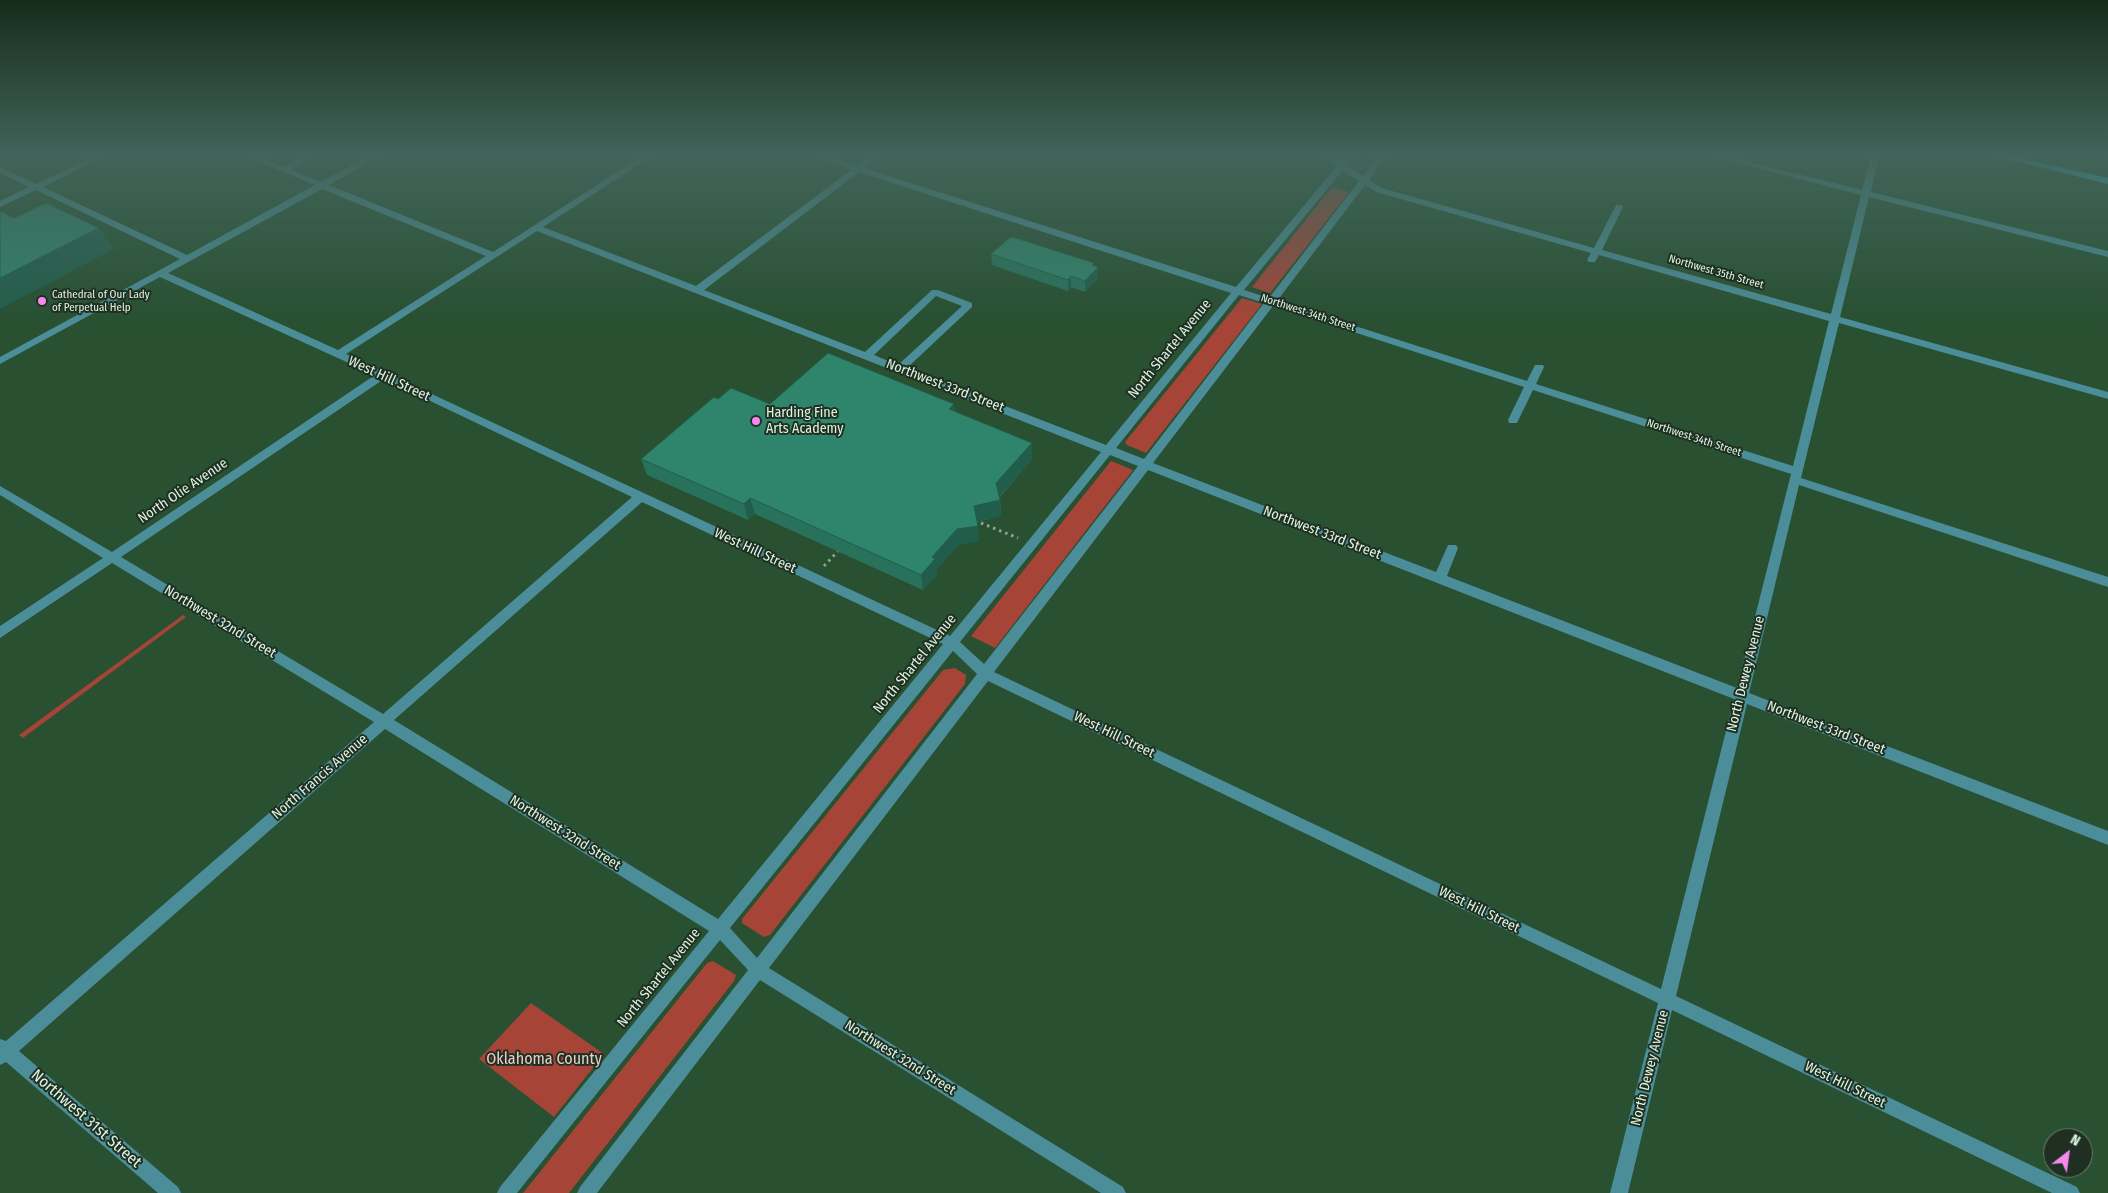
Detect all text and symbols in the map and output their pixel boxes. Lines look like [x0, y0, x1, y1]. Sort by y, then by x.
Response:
street label: Northwest 35th Street [1667, 252, 1765, 292]
place label: Cathedral of Our Lady of Perpetual Help [52, 288, 150, 314]
street label: Northwest 34th Street [1259, 292, 1357, 334]
marker: Cathedral of Our Lady of Perpetual Help [36, 295, 48, 307]
street label: North Shartel Avenue [1125, 296, 1215, 402]
street label: West Hill Street [345, 353, 433, 405]
street label: Northwest 33rd Street [884, 356, 1006, 416]
place label: Harding Fine Arts Academy [766, 405, 844, 438]
marker: Harding Fine Arts Academy [750, 415, 762, 427]
street label: Northwest 34th Street [1645, 417, 1743, 459]
street label: North Olie Avenue [135, 455, 231, 527]
street label: Northwest 33rd Street [1261, 503, 1383, 563]
street label: West Hill Street [711, 525, 799, 577]
street label: Northwest 32nd Street [161, 582, 279, 662]
street label: North Shartel Avenue [870, 611, 960, 717]
street label: North Dewey Avenue [1723, 614, 1769, 734]
street label: Northwest 33rd Street [1765, 698, 1887, 758]
street label: West Hill Street [1071, 708, 1157, 762]
street label: North Francis Avenue [269, 731, 371, 823]
street label: Northwest 32nd Street [506, 792, 624, 874]
street label: West Hill Street [1436, 883, 1522, 937]
street label: North Shartel Avenue [614, 925, 704, 1031]
street label: North Dewey Avenue [1627, 1008, 1673, 1128]
street label: Northwest 32nd Street [841, 1017, 959, 1099]
park label: Oklahoma County [486, 1050, 602, 1070]
street label: West Hill Street [1802, 1058, 1888, 1112]
street label: Northwest 31st Street [27, 1066, 145, 1172]
north arrow [2043, 1128, 2093, 1178]
text: N [2067, 1131, 2083, 1150]

